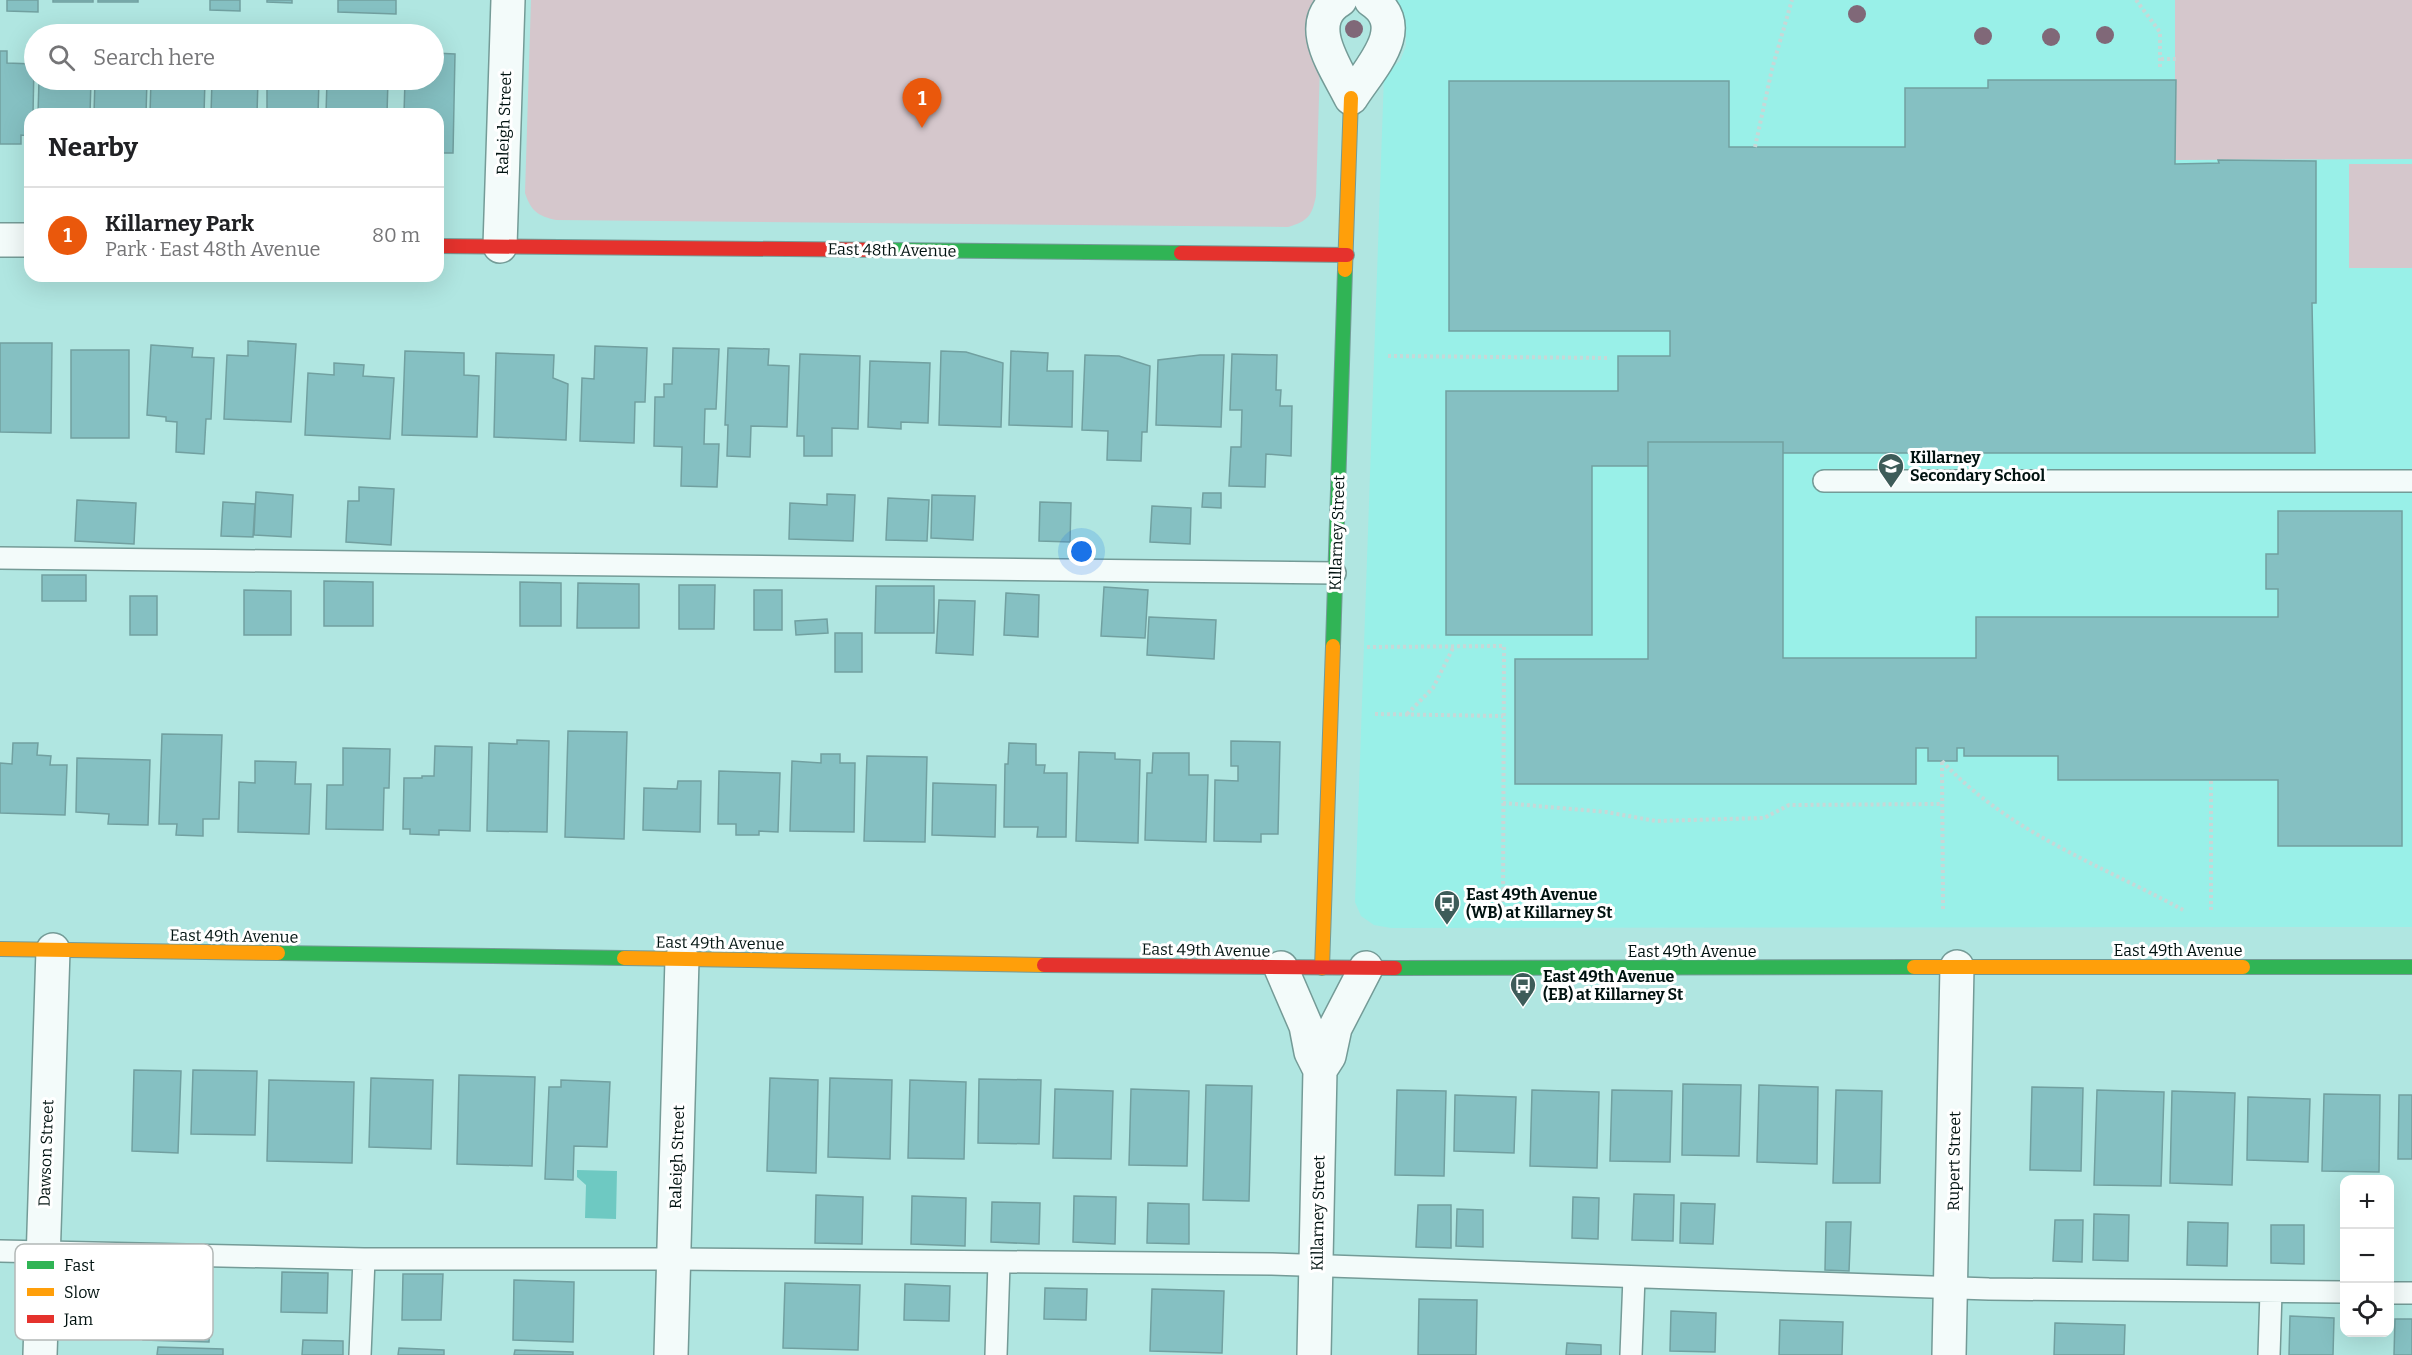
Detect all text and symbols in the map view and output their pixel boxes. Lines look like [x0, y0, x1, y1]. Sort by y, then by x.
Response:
search box [24, 24, 444, 90]
icon: search [45, 41, 78, 74]
text: Search here [93, 44, 215, 71]
street label: Raleigh Street [493, 70, 515, 175]
pin: 1 [902, 78, 942, 128]
text: Nearby [48, 132, 138, 163]
text: Killarney Park [105, 210, 254, 237]
text: 1 [63, 223, 72, 247]
text: 80 m [372, 223, 420, 247]
text: Park · East 48th Avenue [105, 237, 320, 261]
street label: East 48th Avenue [827, 239, 957, 261]
place label: Killarney Secondary School [1910, 448, 2045, 485]
school or university icon: Killarney Secondary School [1876, 451, 1906, 489]
street label: Killarney Street [1325, 475, 1349, 591]
your location [1067, 537, 1096, 566]
place label: East 49th Avenue (WB) at Killarney St [1466, 885, 1613, 922]
bus stop icon: East 49th Avenue (WB) at Killarney St [1432, 888, 1462, 926]
street label: East 49th Avenue [169, 925, 299, 947]
street label: East 49th Avenue [655, 932, 785, 954]
street label: East 49th Avenue [1141, 939, 1271, 961]
street label: East 49th Avenue [2114, 941, 2242, 960]
street label: East 49th Avenue [1628, 942, 1756, 961]
place label: East 49th Avenue (EB) at Killarney St [1543, 967, 1684, 1004]
bus stop icon: East 49th Avenue (EB) at Killarney St [1508, 970, 1538, 1008]
street label: Dawson Street [35, 1099, 57, 1207]
street label: Raleigh Street [666, 1104, 688, 1209]
street label: Rupert Street [1944, 1111, 1964, 1211]
street label: Killarney Street [1307, 1155, 1329, 1271]
map controls [2340, 1175, 2394, 1337]
button: + [2340, 1175, 2394, 1229]
button: − [2340, 1229, 2394, 1283]
legend [15, 1244, 213, 1340]
text: Fast [64, 1256, 95, 1275]
text: Slow [64, 1283, 100, 1302]
button: locate [2340, 1283, 2394, 1337]
text: Jam [63, 1310, 93, 1329]

